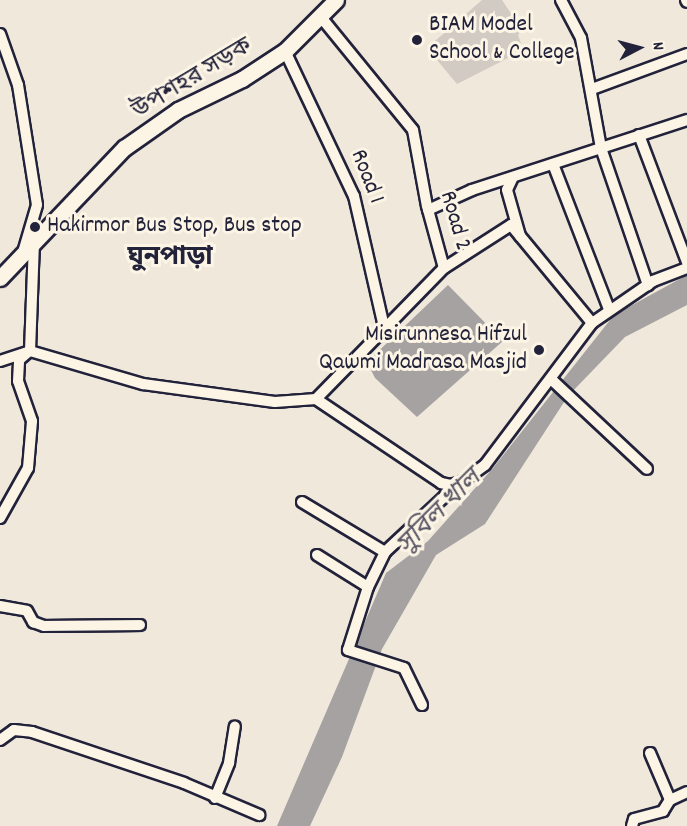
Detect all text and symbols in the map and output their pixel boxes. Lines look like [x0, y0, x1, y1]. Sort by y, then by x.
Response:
place label: BIAM Model School & College [429, 12, 574, 68]
north arrow [609, 18, 669, 78]
street label: উপশহর সড়ক [128, 33, 258, 127]
marker: BIAM Model School & College [410, 33, 424, 47]
text: N [646, 41, 669, 51]
street label: Road 1 [343, 146, 389, 208]
street label: Road 2 [432, 188, 476, 254]
place label: Hakirmor Bus Stop, Bus stop [47, 213, 302, 241]
marker: Hakirmor Bus Stop, Bus stop [28, 220, 42, 234]
district label: ঘুনপাড়া [127, 243, 213, 275]
place label: Misirunnesa Hifzul Qawmi Madrasa Masjid [319, 322, 527, 378]
marker: Misirunnesa Hifzul Qawmi Madrasa Masjid [532, 343, 546, 357]
water label: সুবিল খাল [391, 464, 489, 562]

